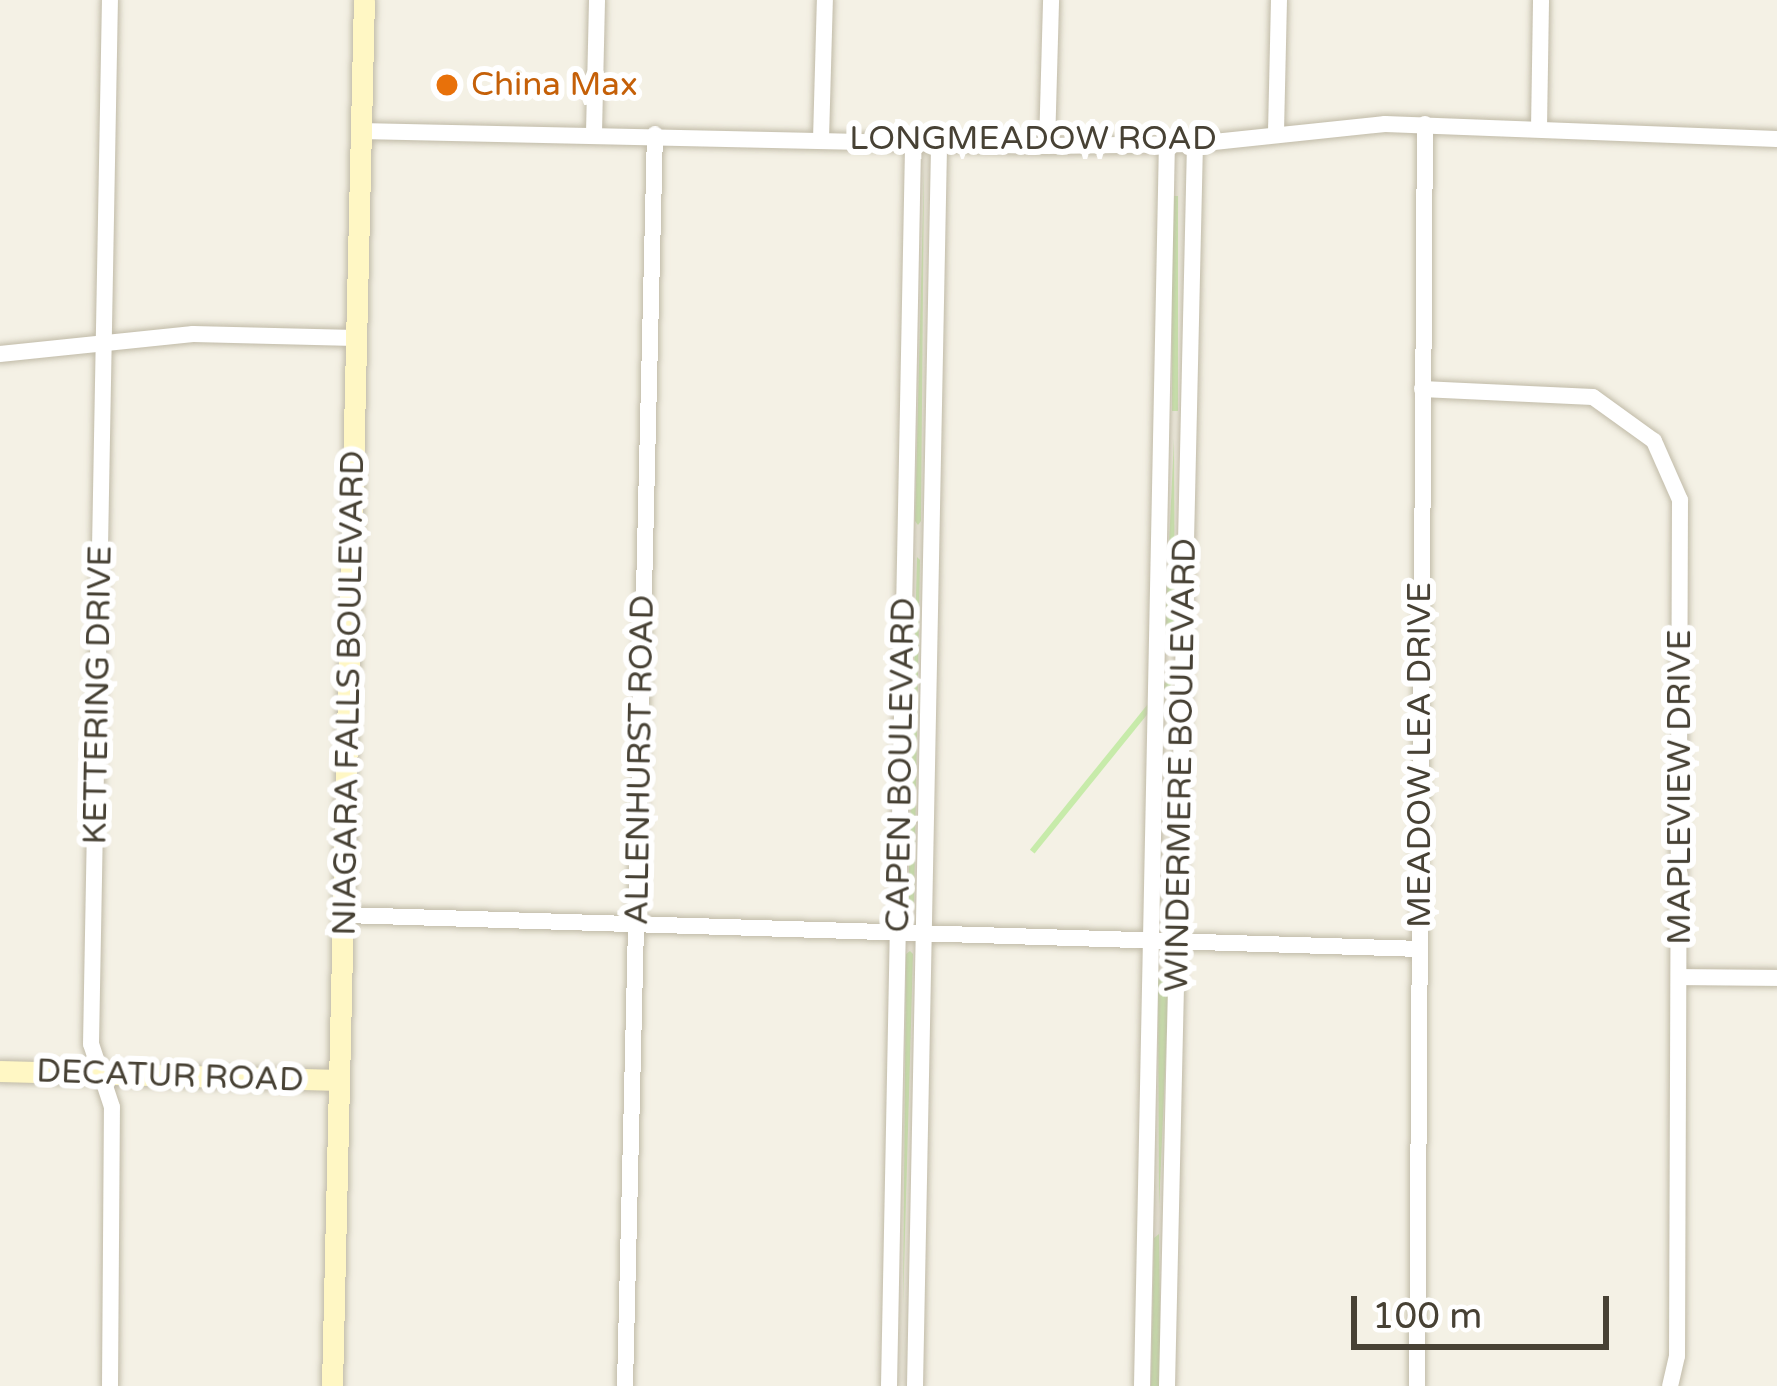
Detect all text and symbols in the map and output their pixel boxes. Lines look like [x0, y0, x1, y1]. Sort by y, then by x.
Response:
place label: China Max [471, 65, 638, 105]
marker: China Max [434, 72, 460, 98]
street label: LONGMEADOW ROAD [849, 119, 1217, 159]
street label: NIAGARA FALLS BOULEVARD [325, 450, 373, 936]
street label: WINDERMERE BOULEVARD [1157, 538, 1205, 992]
street label: KETTERING DRIVE [76, 545, 120, 845]
street label: MEADOW LEA DRIVE [1400, 582, 1440, 928]
street label: ALLENHURST ROAD [617, 594, 663, 926]
street label: CAPEN BOULEVARD [878, 597, 924, 933]
street label: MAPLEVIEW DRIVE [1660, 629, 1700, 945]
street label: DECATUR ROAD [36, 1052, 304, 1100]
scale bar [1357, 1272, 1615, 1346]
text: 100 m [1372, 1295, 1482, 1338]

